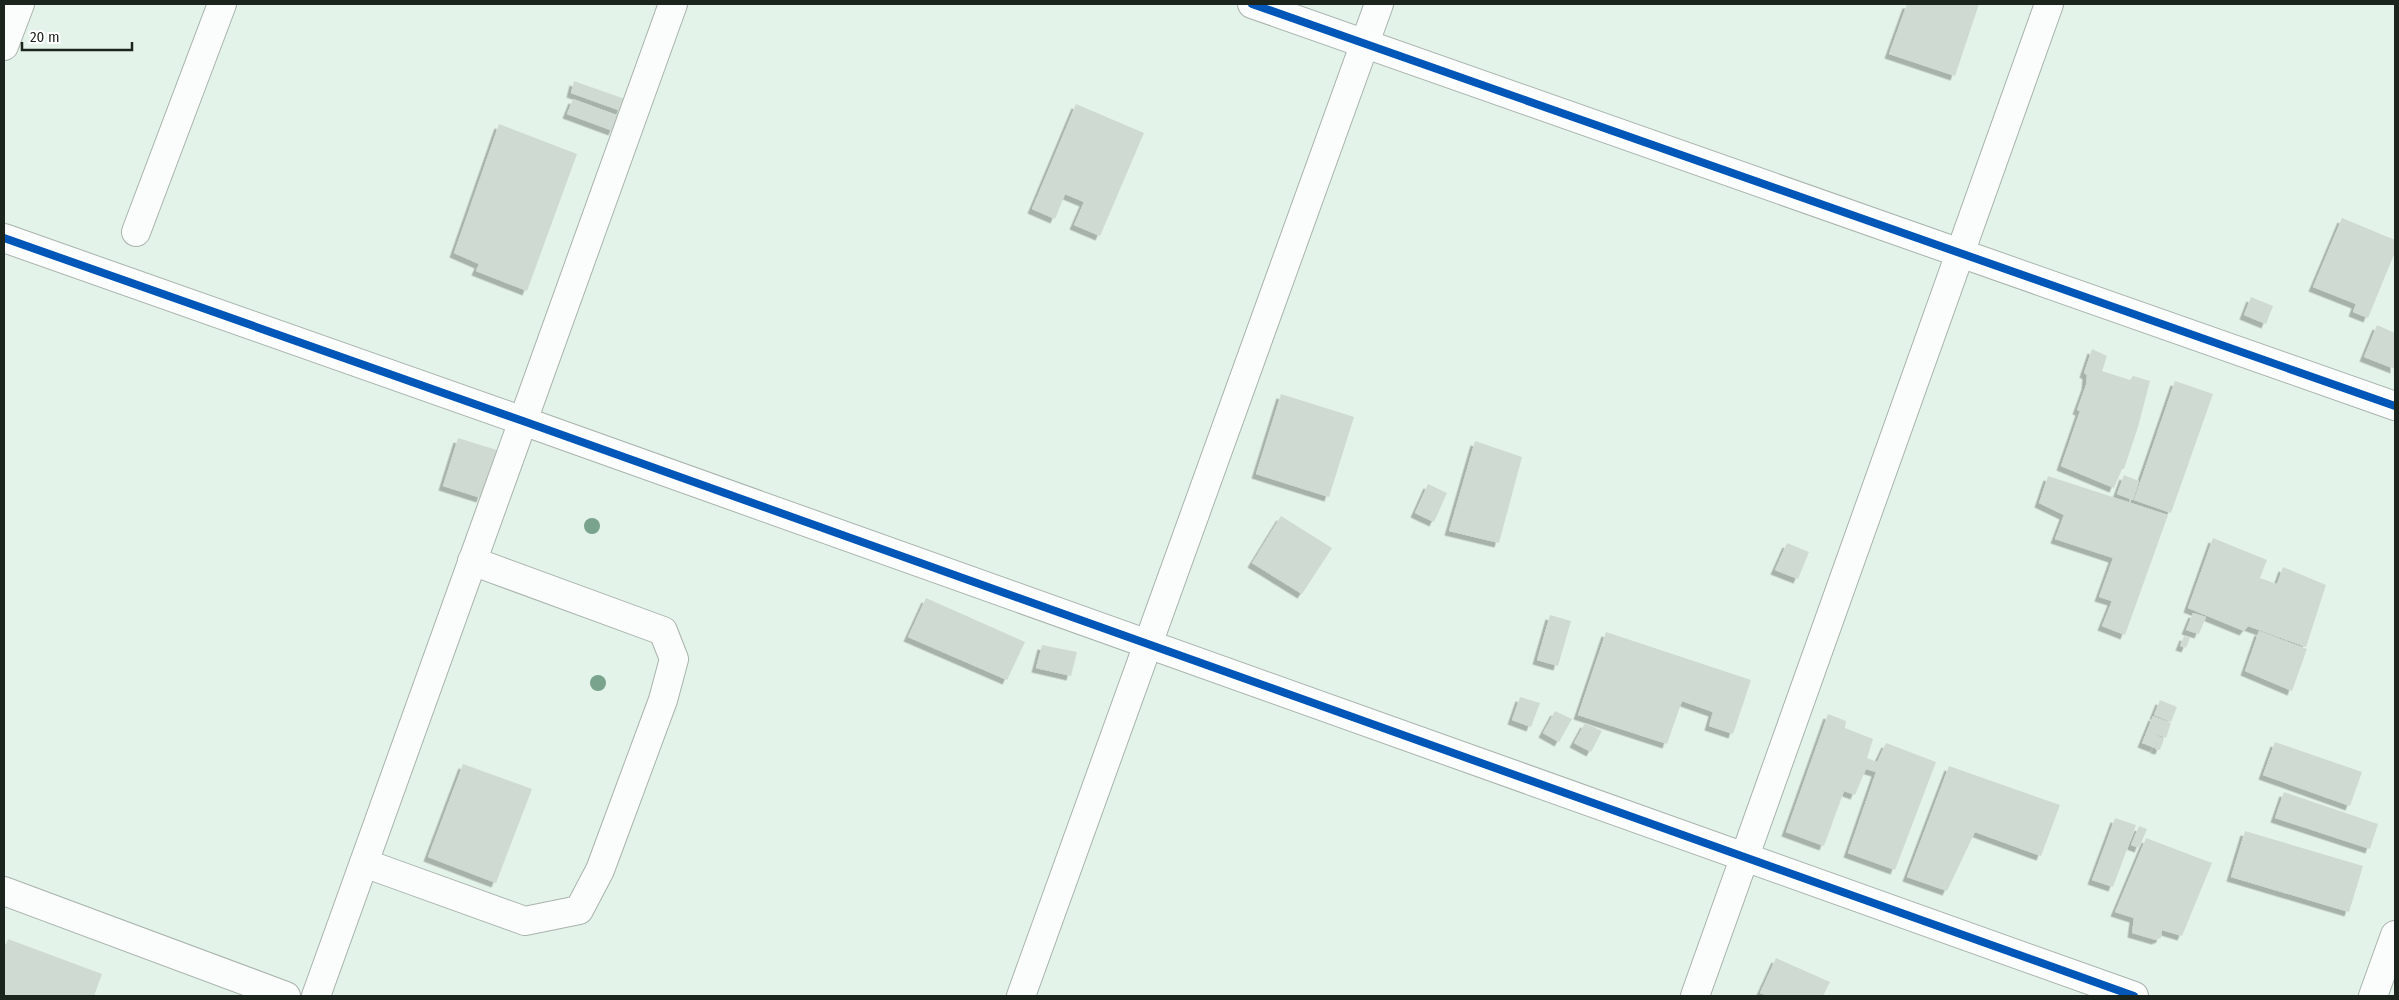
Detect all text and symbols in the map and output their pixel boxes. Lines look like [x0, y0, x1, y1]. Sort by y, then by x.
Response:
scale bar [22, 20, 132, 52]
text: 20 m [30, 28, 60, 46]

